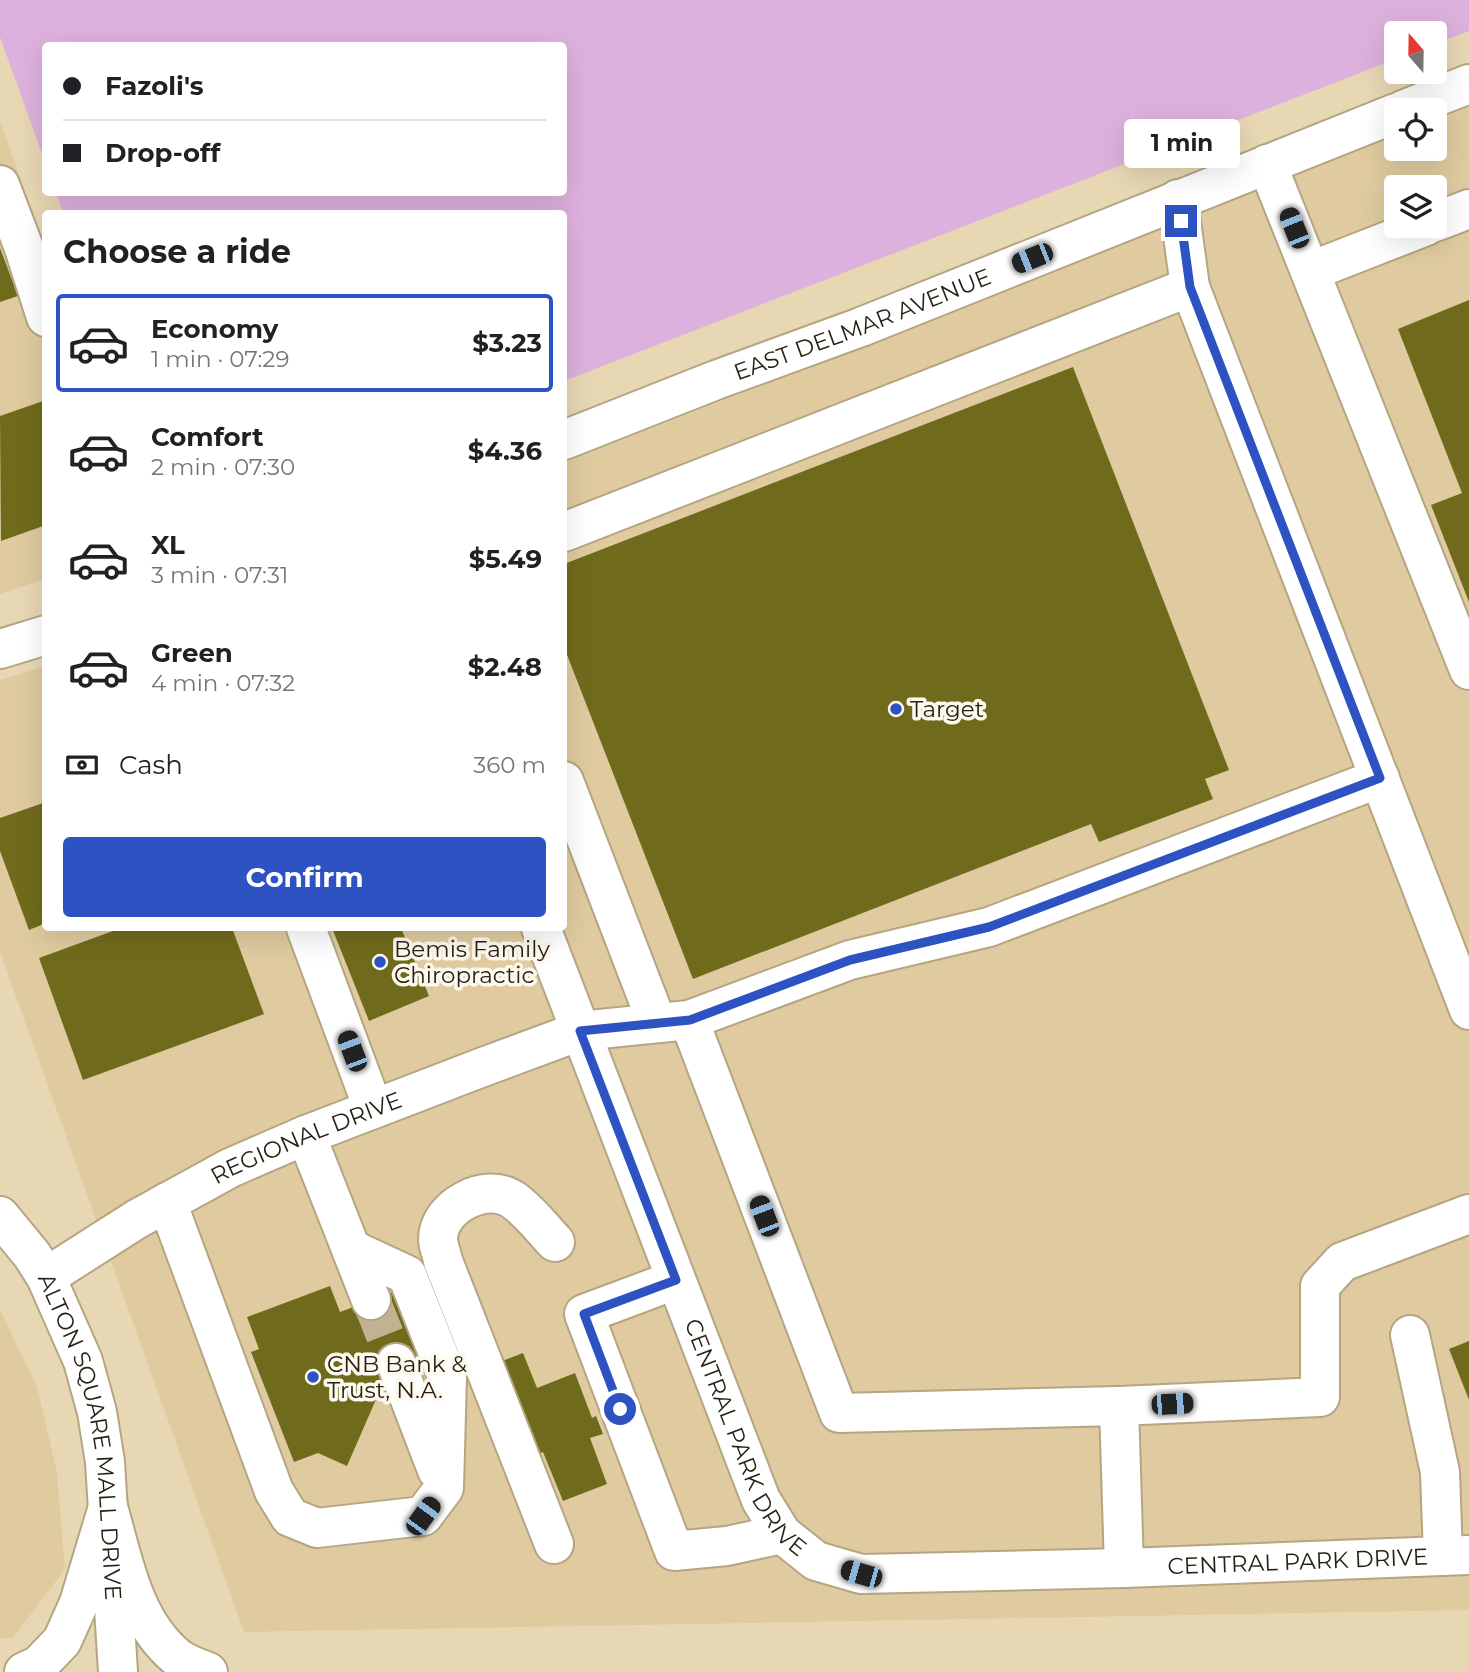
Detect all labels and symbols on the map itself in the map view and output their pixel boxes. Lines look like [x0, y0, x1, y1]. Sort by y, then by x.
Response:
north arrow [1384, 21, 1447, 84]
callout: 1 min [1123, 120, 1239, 168]
route end [1165, 205, 1197, 237]
car [1277, 205, 1312, 251]
car [1009, 240, 1056, 276]
street label: EAST DELMAR AVENUE [730, 262, 995, 386]
place label: Target [910, 695, 984, 723]
marker: Target [888, 701, 904, 717]
place label: Bemis Family Chiropractic [394, 935, 550, 989]
marker: Bemis Family Chiropractic [372, 954, 388, 970]
car [335, 1028, 370, 1074]
street label: REGIONAL DRIVE [206, 1086, 406, 1190]
car [747, 1193, 782, 1239]
street label: ALTON SQUARE MALL DRIVE [32, 1269, 128, 1601]
street label: CENTRAL PARK DRIVE [679, 1315, 812, 1562]
place label: CNB Bank & Trust, N.A. [327, 1350, 468, 1404]
marker: CNB Bank & Trust, N.A. [305, 1369, 321, 1385]
car [1151, 1392, 1194, 1416]
route start [604, 1393, 636, 1425]
car [403, 1493, 444, 1539]
street label: CENTRAL PARK DRIVE [1167, 1543, 1429, 1580]
car [838, 1558, 885, 1590]

